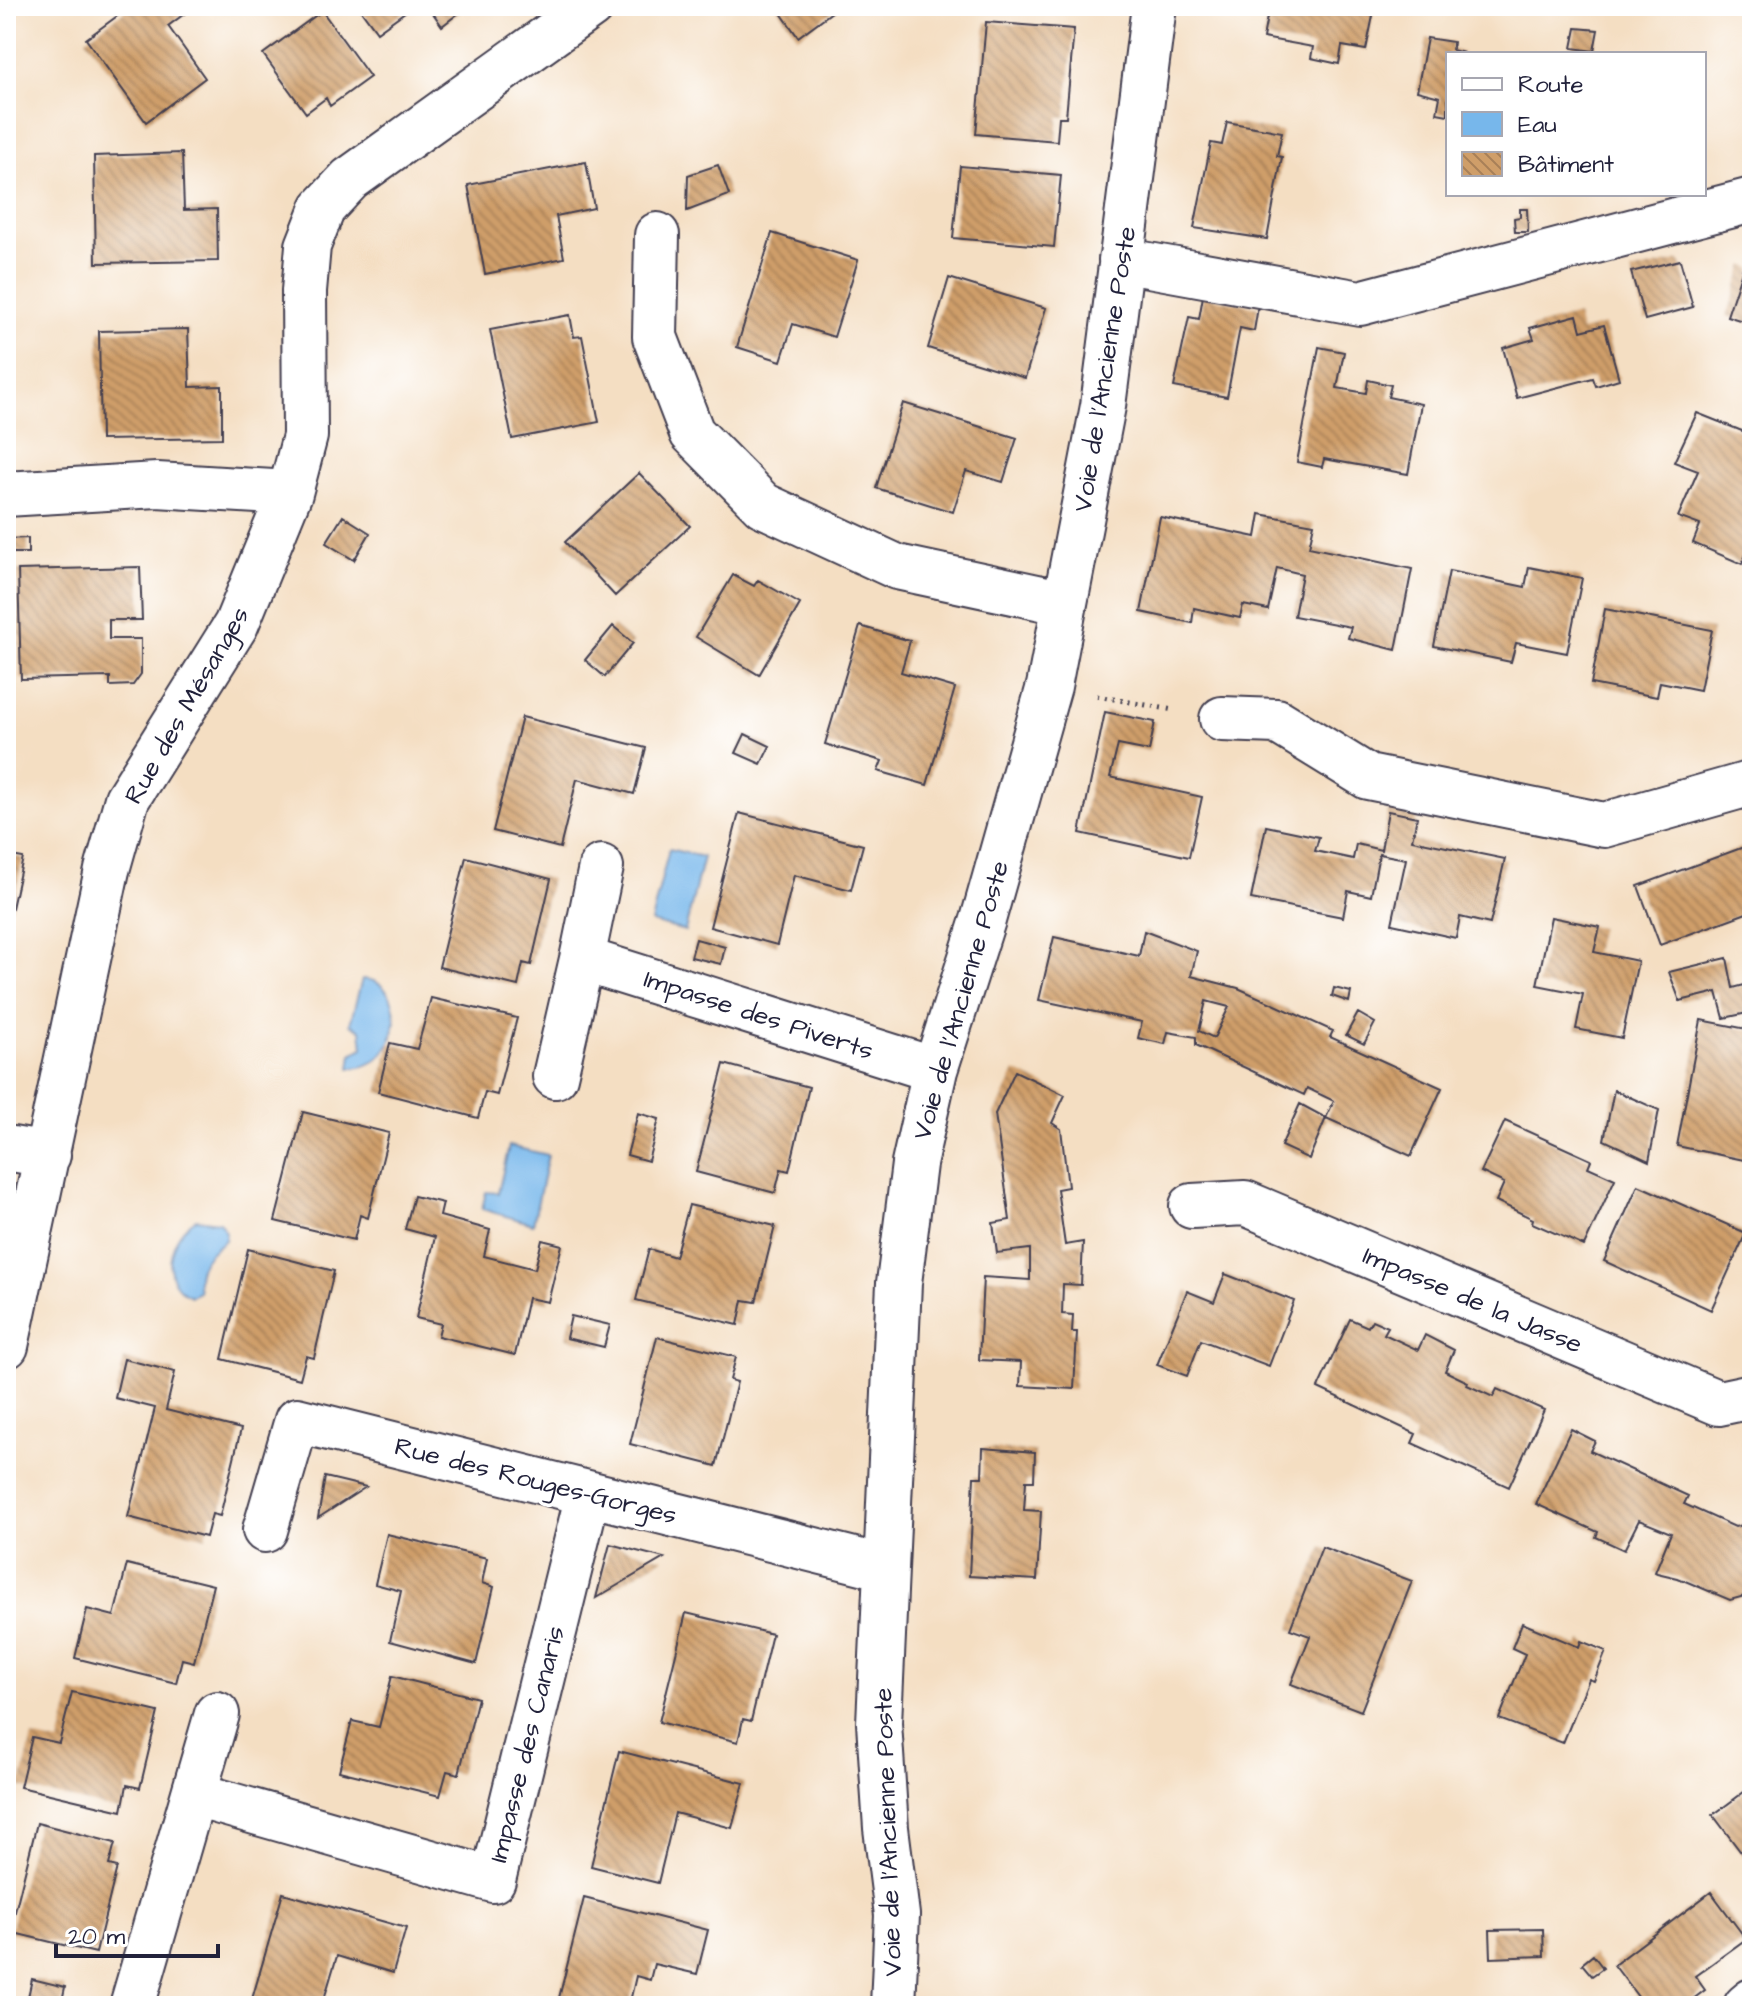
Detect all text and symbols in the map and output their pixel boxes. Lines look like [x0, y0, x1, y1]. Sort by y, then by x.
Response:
legend [1446, 52, 1706, 196]
text: Route [1518, 68, 1584, 102]
text: Eau [1518, 108, 1557, 142]
text: Bâtiment [1518, 148, 1614, 182]
street label: Voie de l'Ancienne Poste [1065, 224, 1145, 515]
street label: Rue des Mésanges [116, 600, 260, 812]
street label: Voie de l'Ancienne Poste [904, 856, 1018, 1144]
street label: Impasse des Piverts [639, 961, 878, 1069]
street label: Impasse de la Jasse [1357, 1237, 1588, 1362]
street label: Rue des Rouges-Gorges [390, 1428, 681, 1535]
street label: Impasse des Canaris [480, 1622, 574, 1866]
street label: Voie de l'Ancienne Poste [865, 1687, 911, 1977]
scale bar [56, 1908, 218, 1958]
text: 20 m [68, 1920, 125, 1954]

